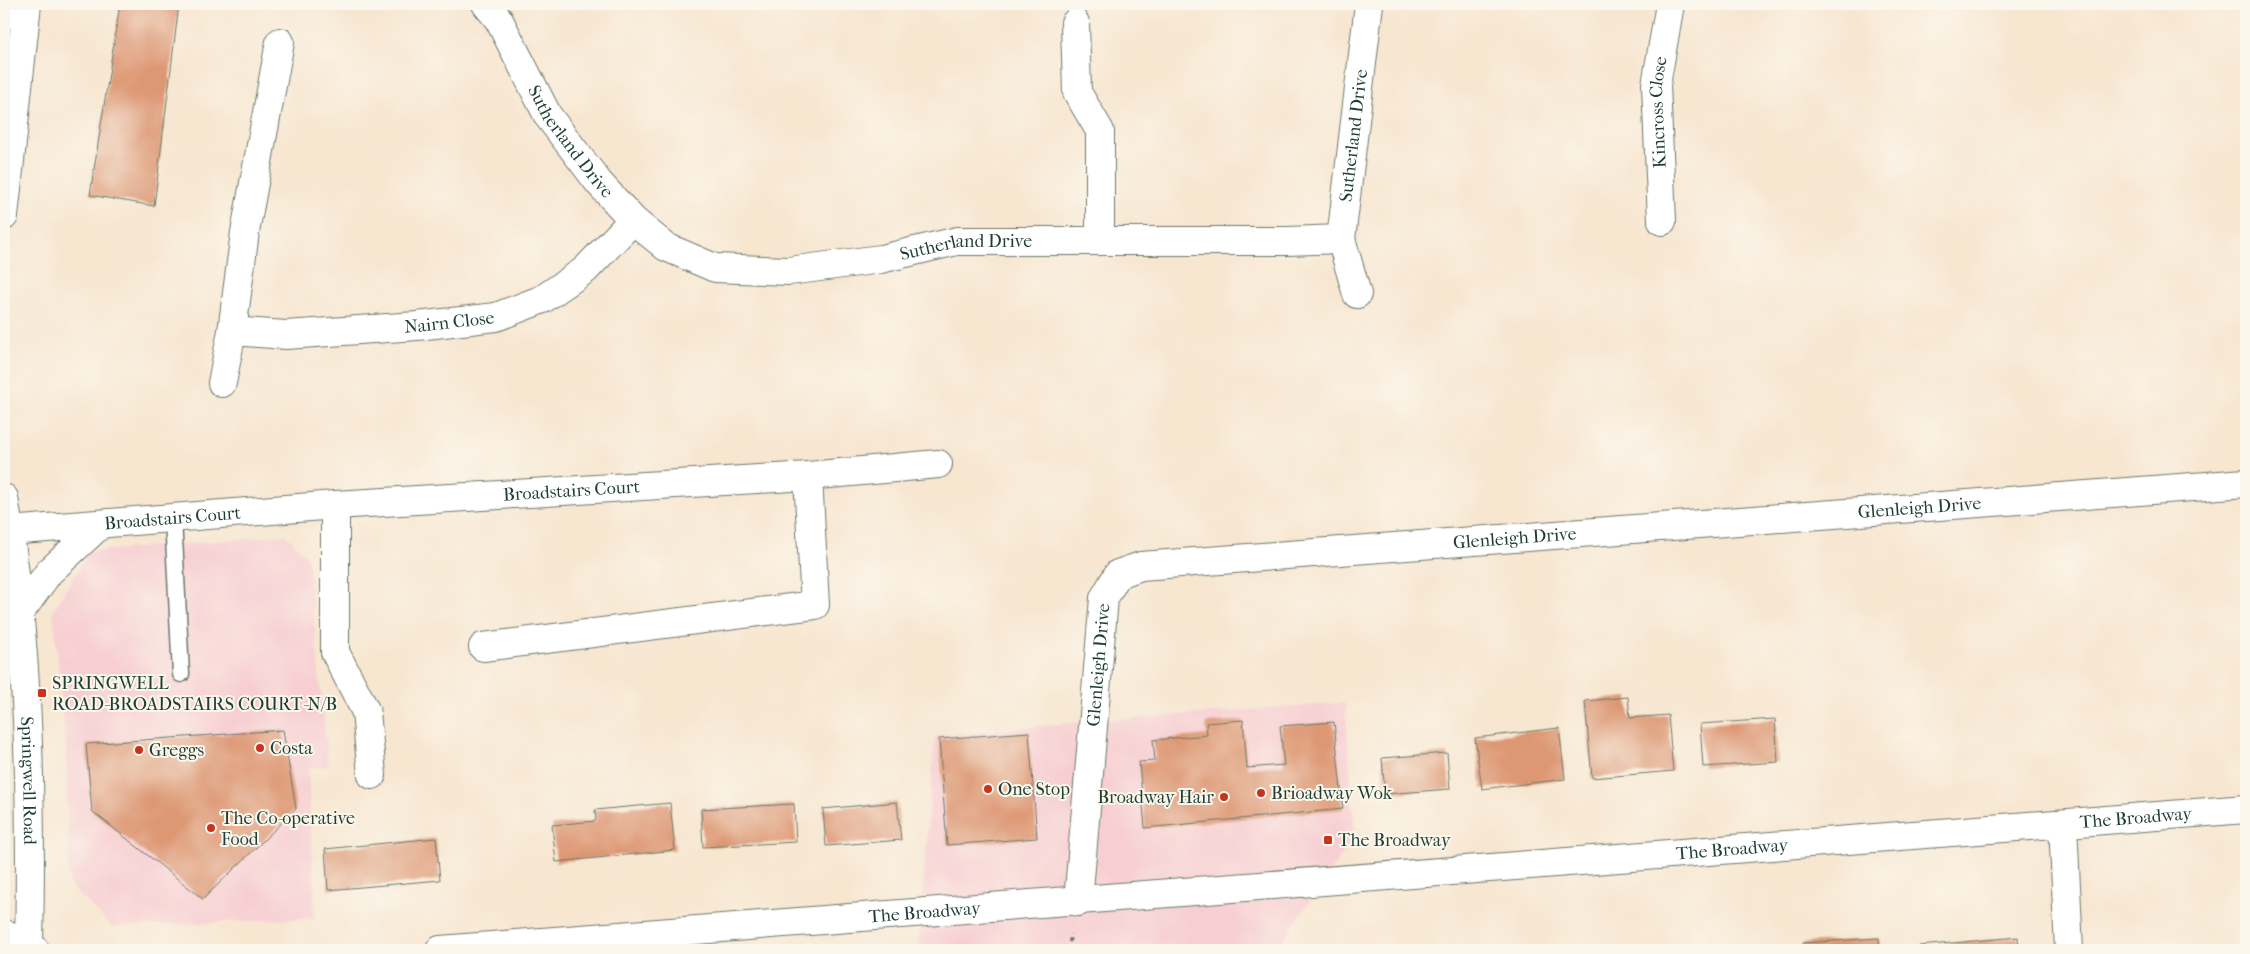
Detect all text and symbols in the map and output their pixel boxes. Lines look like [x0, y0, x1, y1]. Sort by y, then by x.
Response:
street label: Kincross Close [1646, 55, 1672, 169]
street label: Sutherland Drive [1335, 68, 1372, 203]
street label: Sutherland Drive [523, 82, 617, 202]
street label: Sutherland Drive [898, 231, 1032, 265]
street label: Nairn Close [404, 307, 496, 338]
street label: Broadstairs Court [503, 476, 641, 506]
street label: Glenleigh Drive [1857, 493, 1982, 523]
street label: Broadstairs Court [103, 503, 242, 534]
street label: Glenleigh Drive [1452, 523, 1577, 554]
street label: Glenleigh Drive [1083, 602, 1115, 727]
place label: SPRINGWELL ROAD-BROADSTAIRS COURT-N/B [52, 673, 337, 715]
marker: SPRINGWELL ROAD-BROADSTAIRS COURT-N/B [36, 687, 48, 699]
street label: Springwell Road [16, 716, 40, 845]
place label: Costa [270, 738, 313, 759]
place label: Greggs [149, 740, 204, 761]
marker: Costa [254, 742, 266, 754]
marker: Greggs [133, 744, 145, 756]
place label: One Stop [998, 779, 1070, 800]
marker: One Stop [982, 783, 994, 795]
place label: Brioadway Wok [1271, 783, 1393, 804]
place label: Broadway Hair [1097, 787, 1214, 808]
marker: Brioadway Wok [1255, 787, 1267, 799]
marker: Broadway Hair [1218, 791, 1230, 803]
street label: The Broadway [2079, 803, 2194, 833]
place label: The Co-operative Food [221, 808, 355, 850]
marker: The Co-operative Food [205, 822, 217, 834]
place label: The Broadway [1338, 830, 1452, 851]
marker: The Broadway [1322, 834, 1334, 846]
street label: The Broadway [1675, 835, 1790, 864]
street label: The Broadway [868, 898, 983, 928]

